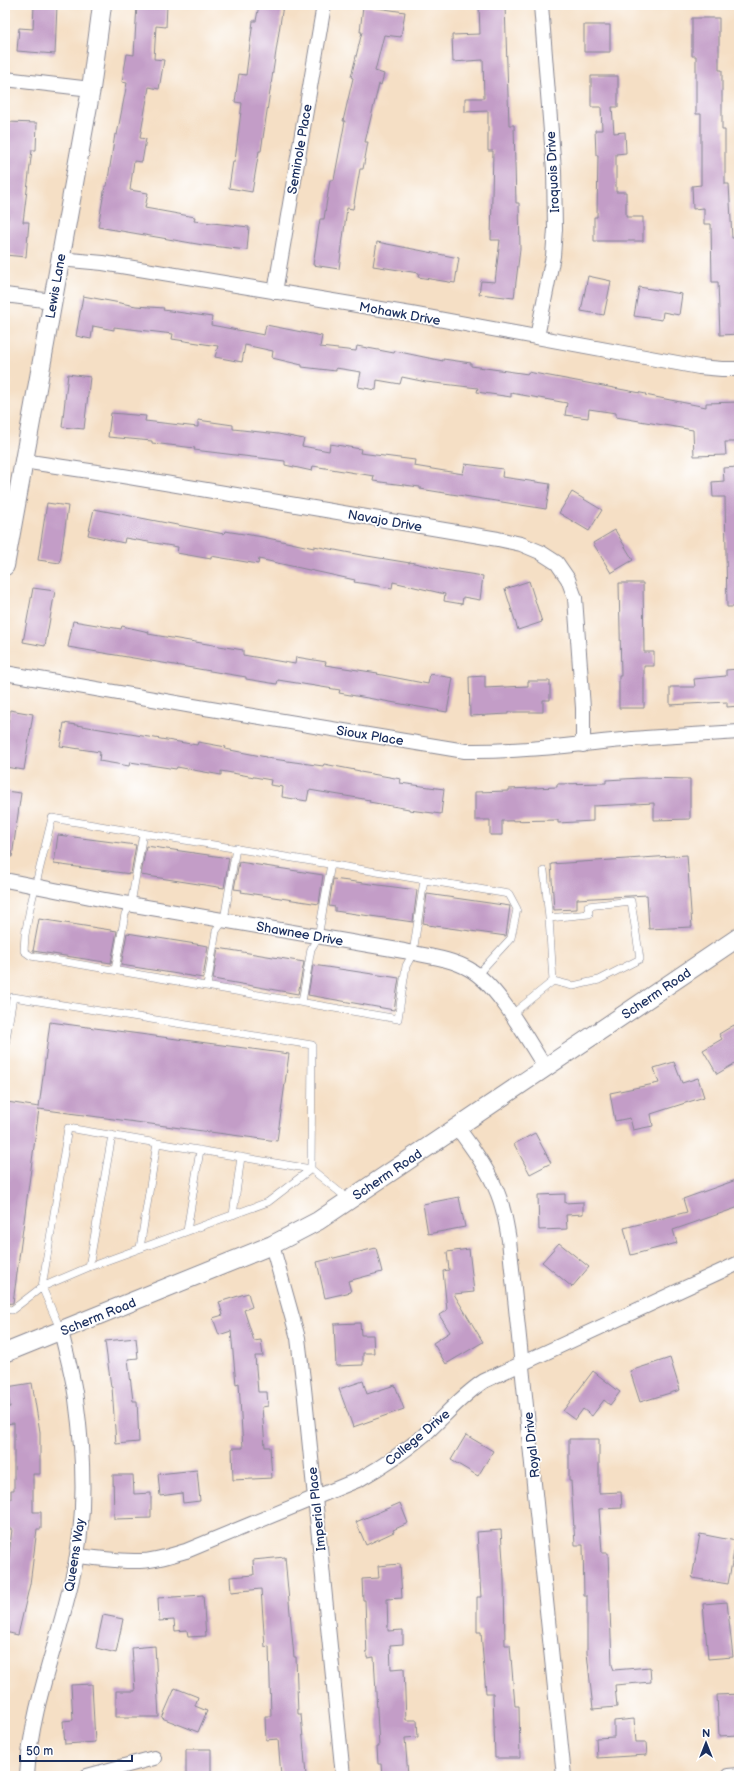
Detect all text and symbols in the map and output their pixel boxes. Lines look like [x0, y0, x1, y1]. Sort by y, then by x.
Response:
street label: Seminole Place [284, 103, 316, 195]
street label: Iroquois Drive [543, 130, 563, 213]
street label: Lewis Lane [42, 252, 70, 320]
street label: Mohawk Drive [358, 299, 442, 329]
street label: Navajo Drive [346, 507, 424, 535]
street label: Sioux Place [335, 723, 405, 749]
street label: Shawnee Drive [255, 918, 345, 950]
street label: Scherm Road [619, 965, 694, 1023]
street label: Scherm Road [350, 1146, 425, 1204]
street label: Scherm Road [58, 1295, 138, 1339]
street label: College Drive [382, 1406, 453, 1469]
street label: Royal Drive [521, 1411, 543, 1479]
street label: Imperial Place [305, 1466, 329, 1552]
street label: Queens Way [61, 1517, 89, 1593]
north arrow [686, 1723, 726, 1763]
text: N [702, 1727, 710, 1740]
scale bar [20, 1737, 132, 1763]
text: 50 m [26, 1744, 53, 1759]

